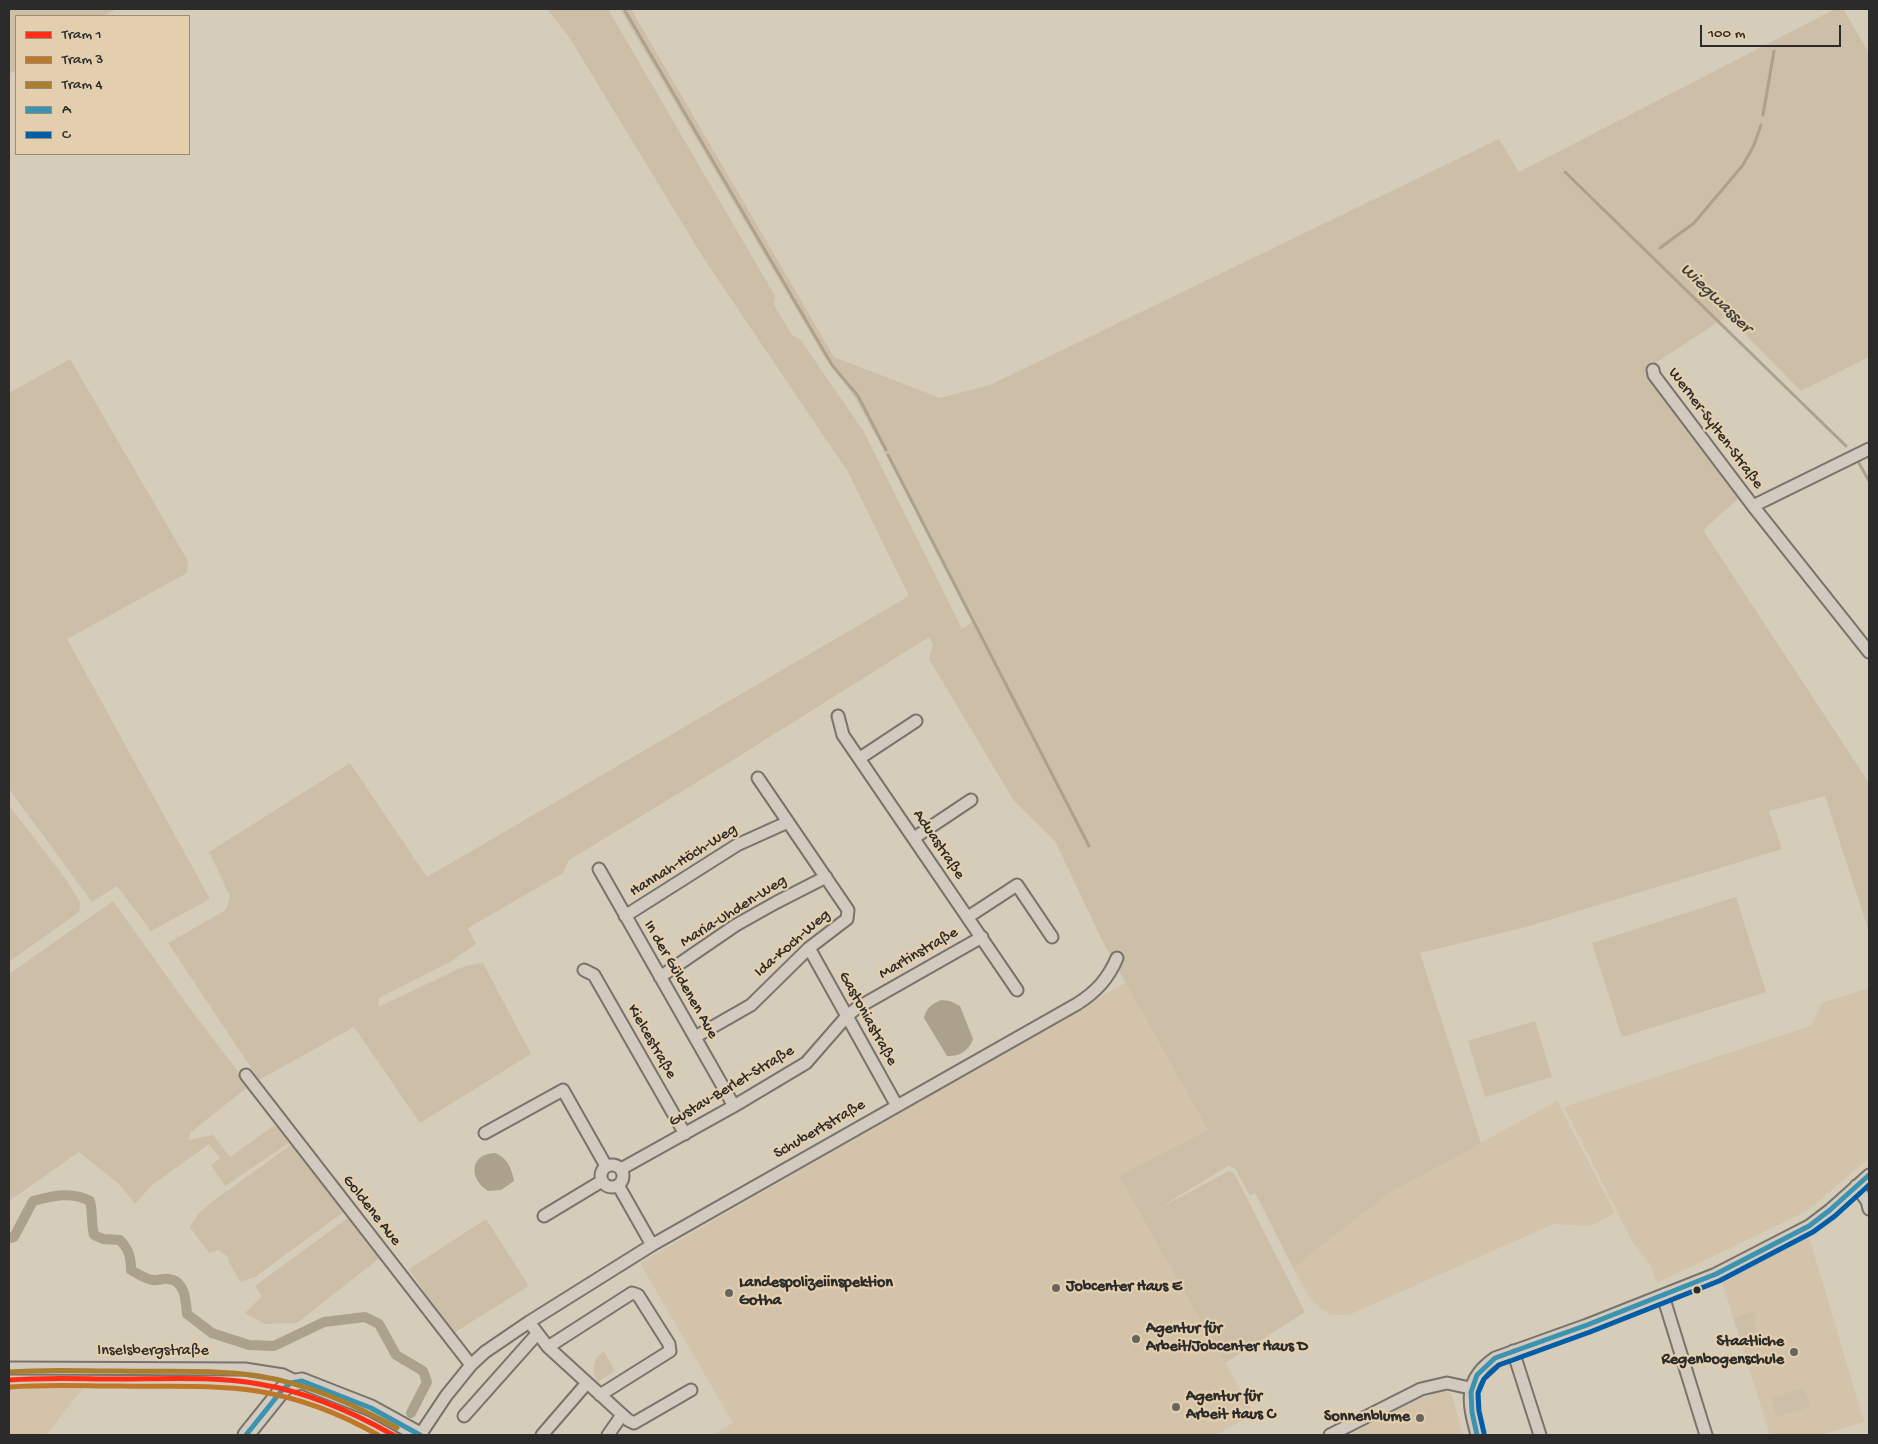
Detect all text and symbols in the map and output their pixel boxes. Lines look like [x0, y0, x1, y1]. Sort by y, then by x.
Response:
legend [15, 15, 190, 155]
scale bar [1703, 15, 1844, 47]
text: 100 m [1708, 25, 1745, 43]
text: Tram 1 [62, 26, 102, 44]
text: Tram 3 [62, 51, 103, 69]
text: Tram 4 [62, 76, 103, 94]
text: A [62, 101, 71, 119]
text: C [62, 126, 70, 144]
water label: Wiegwasser [1675, 259, 1755, 339]
street label: Werner-Sylten-Straße [1663, 365, 1767, 493]
street label: Aduastraße [908, 806, 968, 884]
street label: Hannah-Höch-Weg [627, 820, 741, 902]
street label: Maria-Uhden-Weg [677, 872, 791, 952]
street label: Ida-Koch-Weg [751, 906, 835, 982]
street label: In der Güldenen Aue [638, 917, 722, 1043]
street label: Martinstraße [876, 924, 962, 984]
street label: Gastoniastraße [833, 969, 901, 1069]
street label: Kielcestraße [622, 1001, 680, 1083]
street label: Gustav-Berlet-Straße [666, 1042, 798, 1132]
street label: Schubertstraße [771, 1096, 869, 1164]
street label: Goldene Aue [337, 1172, 405, 1250]
place label: Landespolizeiinspektion Gotha [739, 1274, 893, 1312]
place label: Jobcenter Haus E [1066, 1278, 1182, 1298]
marker: Jobcenter Haus E [1050, 1282, 1062, 1294]
unlabelled marker [1692, 1285, 1702, 1295]
marker: Landespolizeiinspektion Gotha [723, 1287, 735, 1299]
place label: Agentur für Arbeit/Jobcenter Haus D [1146, 1320, 1308, 1358]
marker: Agentur für Arbeit/Jobcenter Haus D [1130, 1333, 1142, 1345]
place label: Staatliche Regenbogenschule [1661, 1333, 1784, 1371]
street label: Inselsbergstraße [97, 1342, 209, 1362]
marker: Staatliche Regenbogenschule [1788, 1346, 1800, 1358]
place label: Agentur für Arbeit Haus C [1186, 1388, 1275, 1426]
marker: Agentur für Arbeit Haus C [1170, 1401, 1182, 1413]
place label: Sonnenblume [1324, 1408, 1410, 1428]
marker: Sonnenblume [1414, 1412, 1426, 1424]

